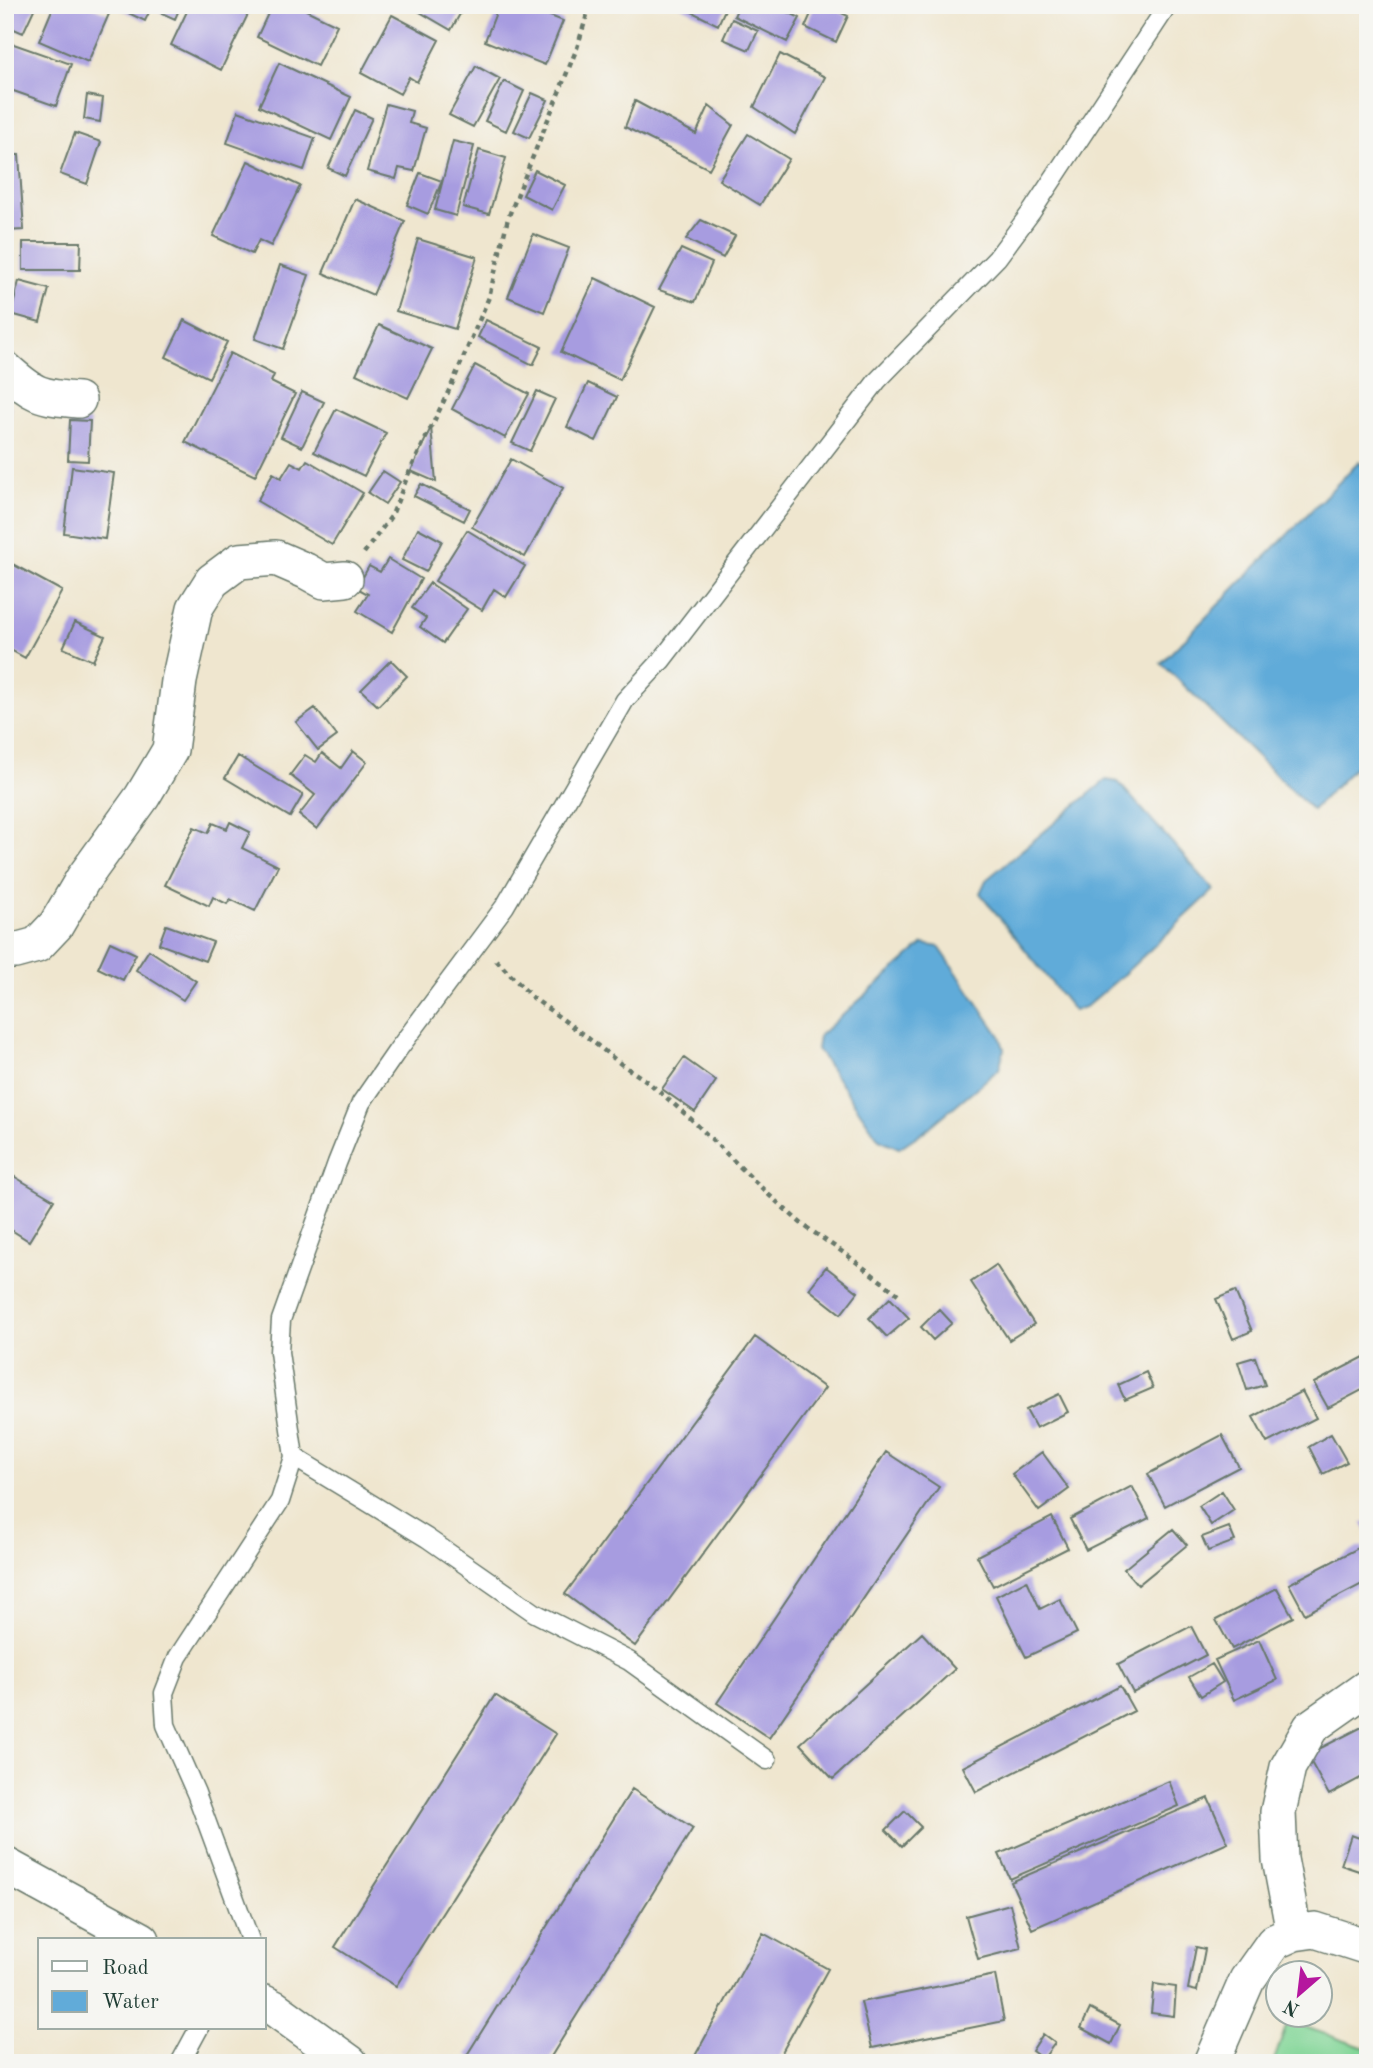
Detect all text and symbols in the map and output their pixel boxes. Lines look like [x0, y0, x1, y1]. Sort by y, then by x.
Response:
legend [38, 1938, 266, 2030]
text: Road [102, 1958, 149, 1979]
north arrow [1264, 1960, 1334, 2030]
text: Water [102, 1992, 159, 2013]
text: N [1281, 1995, 1303, 2019]

